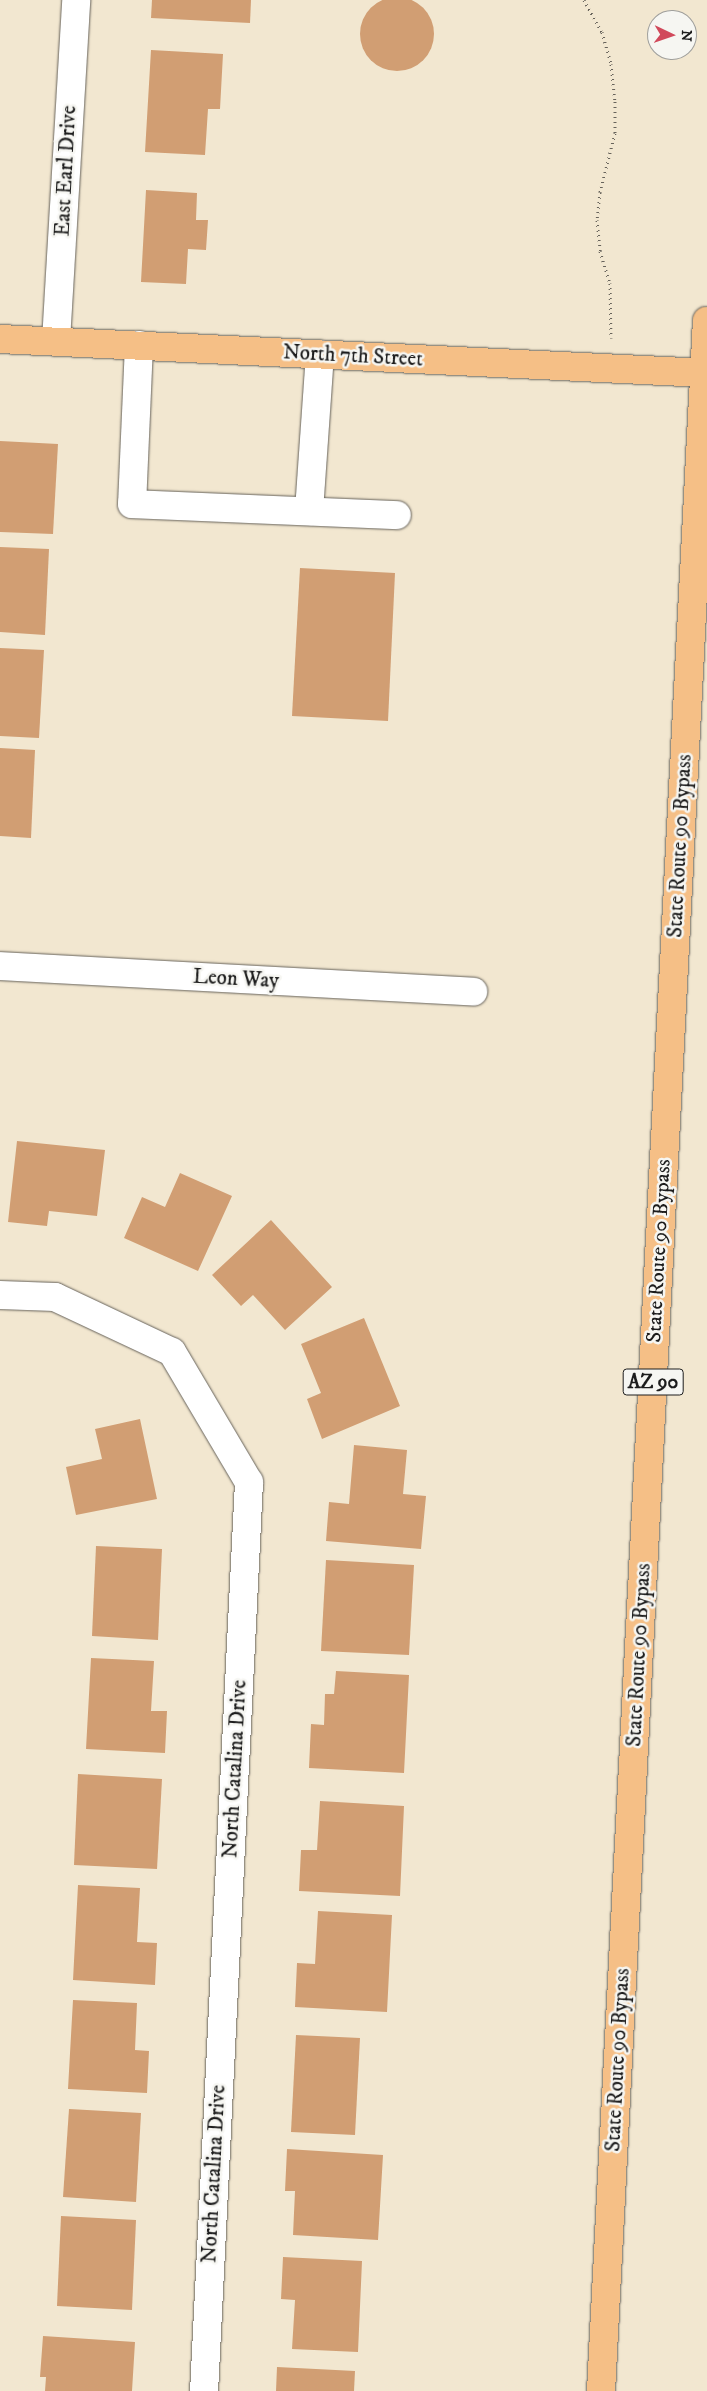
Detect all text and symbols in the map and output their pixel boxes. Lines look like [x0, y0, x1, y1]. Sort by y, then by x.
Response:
north arrow [647, 10, 697, 60]
text: N [677, 30, 695, 42]
street label: East Earl Drive [50, 105, 82, 237]
street label: North 7th Street [282, 340, 424, 372]
street label: State Route 90 Bypass [663, 754, 697, 938]
street label: Leon Way [192, 964, 280, 994]
street label: State Route 90 Bypass [642, 1159, 676, 1343]
road number: AZ 90 [622, 1364, 684, 1400]
street label: State Route 90 Bypass [622, 1563, 656, 1747]
street label: North Catalina Drive [218, 1679, 252, 1859]
street label: State Route 90 Bypass [601, 1968, 635, 2152]
street label: North Catalina Drive [197, 2084, 231, 2264]

